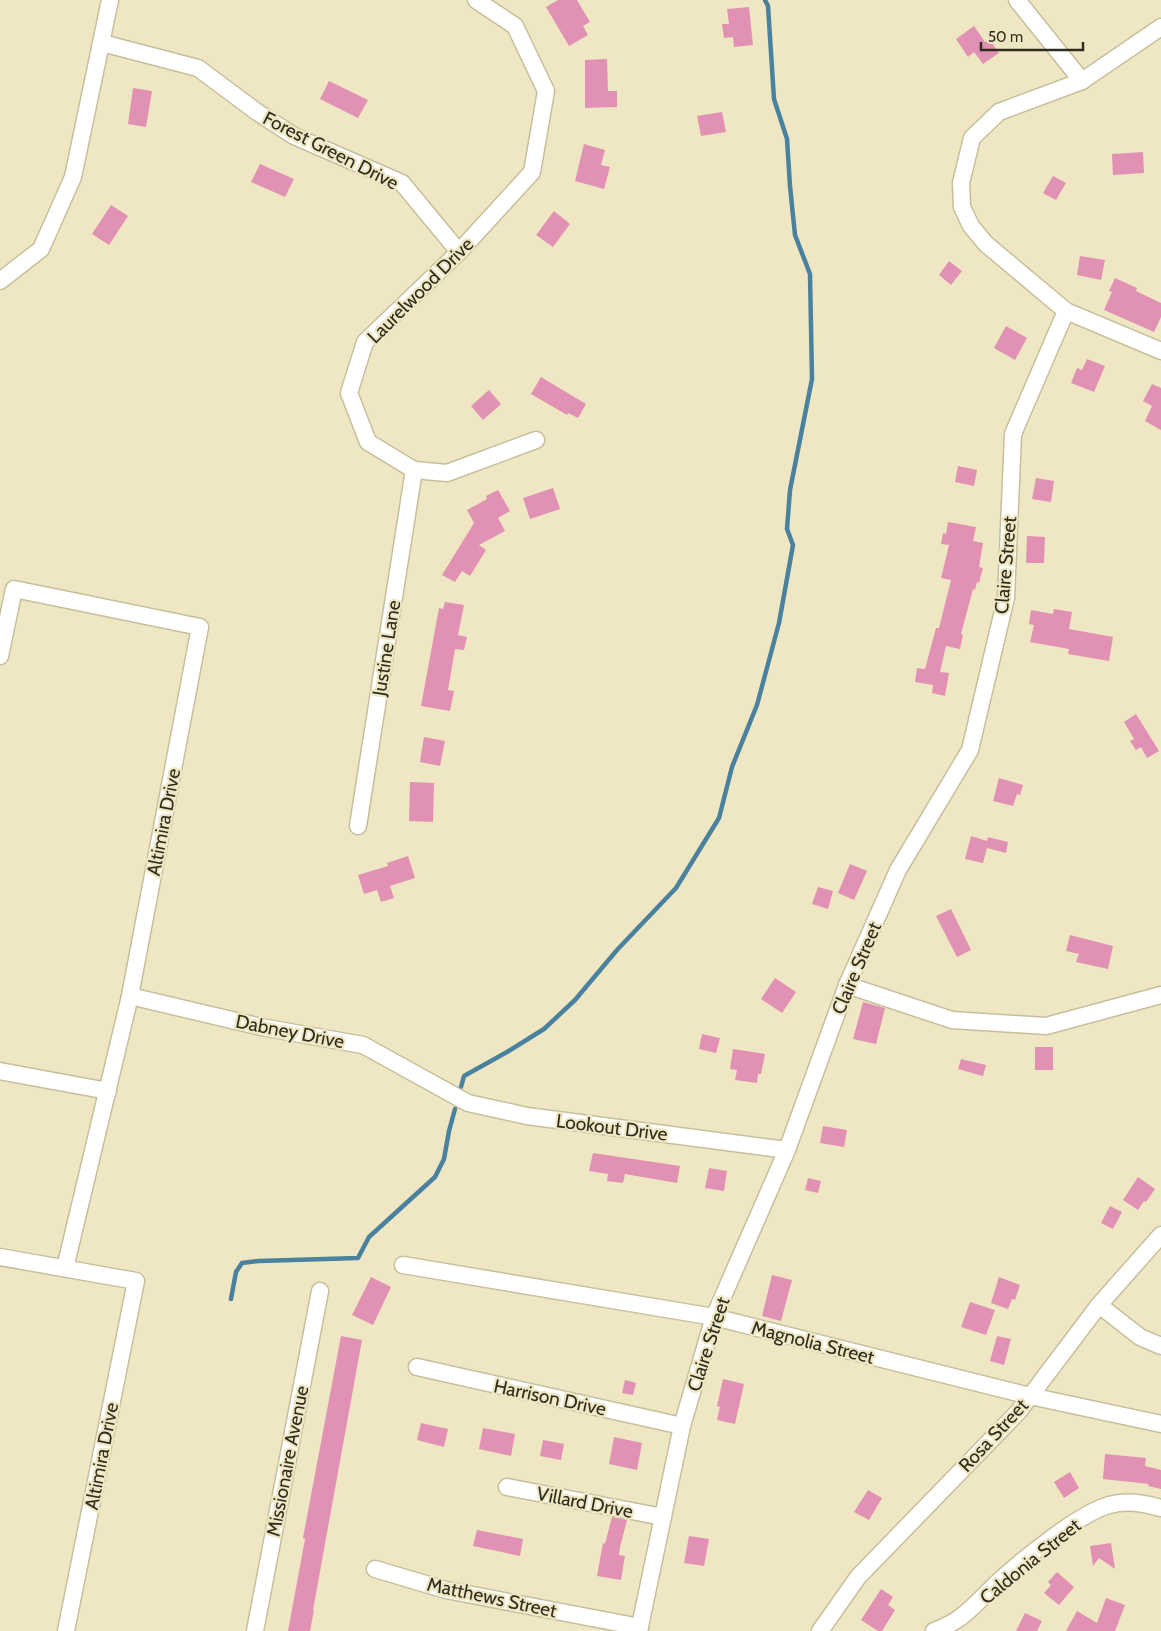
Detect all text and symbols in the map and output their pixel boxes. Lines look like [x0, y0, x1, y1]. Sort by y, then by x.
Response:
scale bar [981, 20, 1084, 52]
text: 50 m [988, 28, 1023, 46]
street label: Forest Green Drive [259, 106, 403, 195]
street label: Laurelwood Drive [363, 232, 478, 348]
street label: Claire Street [990, 515, 1021, 615]
street label: Justine Lane [367, 598, 405, 699]
street label: Altimira Drive [142, 766, 185, 878]
street label: Claire Street [827, 918, 886, 1018]
street label: Dabney Drive [234, 1010, 346, 1053]
street label: Lookout Drive [555, 1109, 669, 1146]
street label: Claire Street [682, 1293, 735, 1394]
street label: Magnolia Street [749, 1316, 877, 1369]
street label: Harrison Drive [492, 1374, 608, 1421]
street label: Missionaire Avenue [262, 1383, 313, 1539]
street label: Rosa Street [954, 1394, 1033, 1477]
street label: Altimira Drive [80, 1400, 123, 1512]
street label: Villard Drive [535, 1482, 635, 1523]
street label: Caldonia Street [975, 1513, 1086, 1609]
street label: Matthews Street [425, 1573, 559, 1623]

